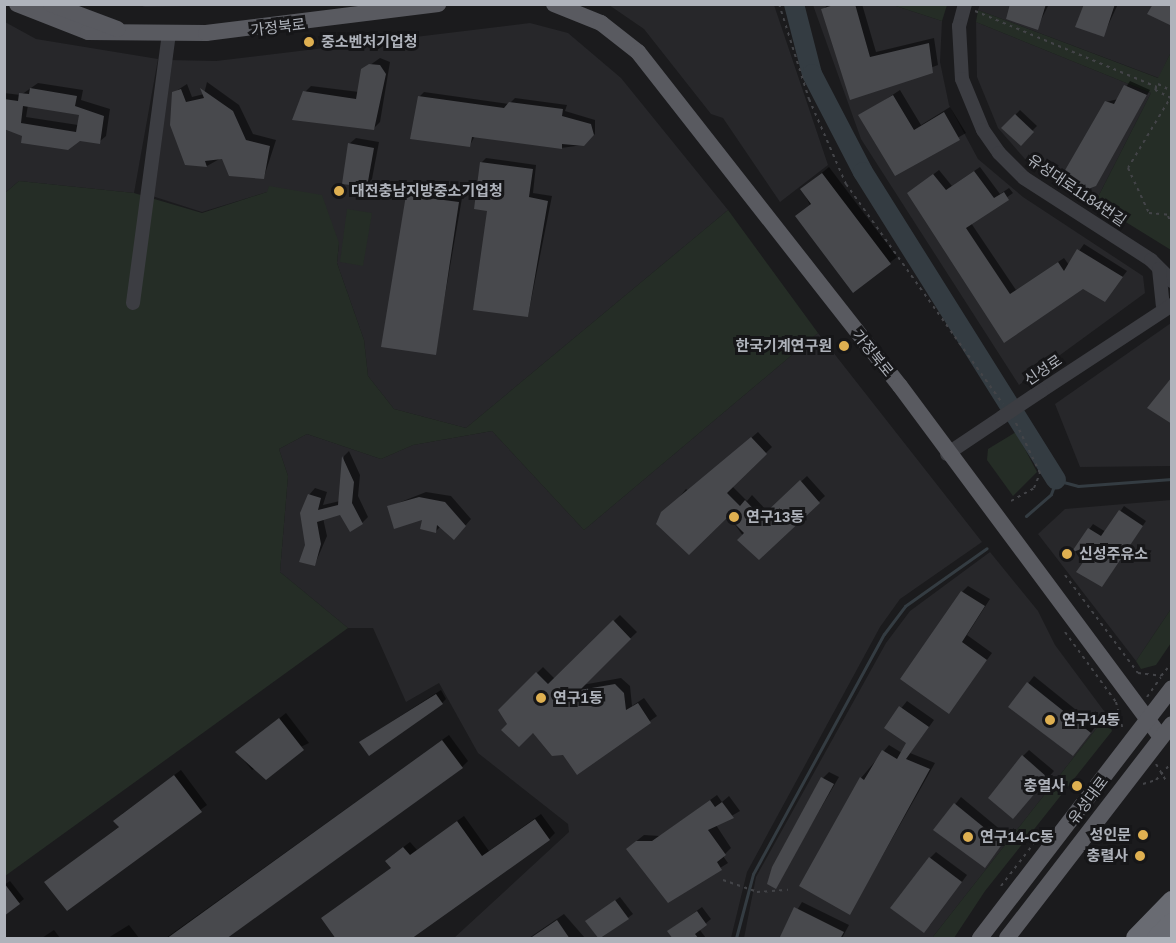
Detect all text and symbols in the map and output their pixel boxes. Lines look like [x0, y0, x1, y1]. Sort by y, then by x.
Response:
street label: 가정북로 [250, 15, 306, 39]
place label: 중소벤처기업청 [321, 33, 418, 51]
marker: 중소벤처기업청 [302, 35, 316, 49]
street label: 유성대로1184번길 [1024, 150, 1130, 230]
place label: 대전충남지방중소기업청 [351, 182, 503, 200]
marker: 대전충남지방중소기업청 [332, 184, 346, 198]
street label: 가정북로 [849, 326, 897, 380]
place label: 한국기계연구원 [735, 337, 832, 355]
marker: 한국기계연구원 [837, 339, 851, 353]
street label: 신성로 [1021, 351, 1065, 389]
place label: 연구13동 [746, 508, 804, 526]
marker: 연구13동 [727, 510, 741, 524]
place label: 신성주유소 [1079, 545, 1148, 563]
marker: 신성주유소 [1060, 547, 1074, 561]
place label: 연구1동 [553, 689, 603, 707]
marker: 연구1동 [534, 691, 548, 705]
place label: 연구14동 [1062, 711, 1120, 729]
marker: 연구14동 [1043, 713, 1057, 727]
street label: 유성대로 [1064, 773, 1112, 827]
place label: 충열사 [1024, 777, 1065, 795]
marker: 충열사 [1070, 779, 1084, 793]
place label: 성인문 [1090, 826, 1131, 844]
place label: 연구14-C동 [980, 828, 1054, 846]
marker: 성인문 [1136, 828, 1150, 842]
marker: 연구14-C동 [961, 830, 975, 844]
place label: 충렬사 [1087, 847, 1128, 865]
marker: 충렬사 [1133, 849, 1147, 863]

